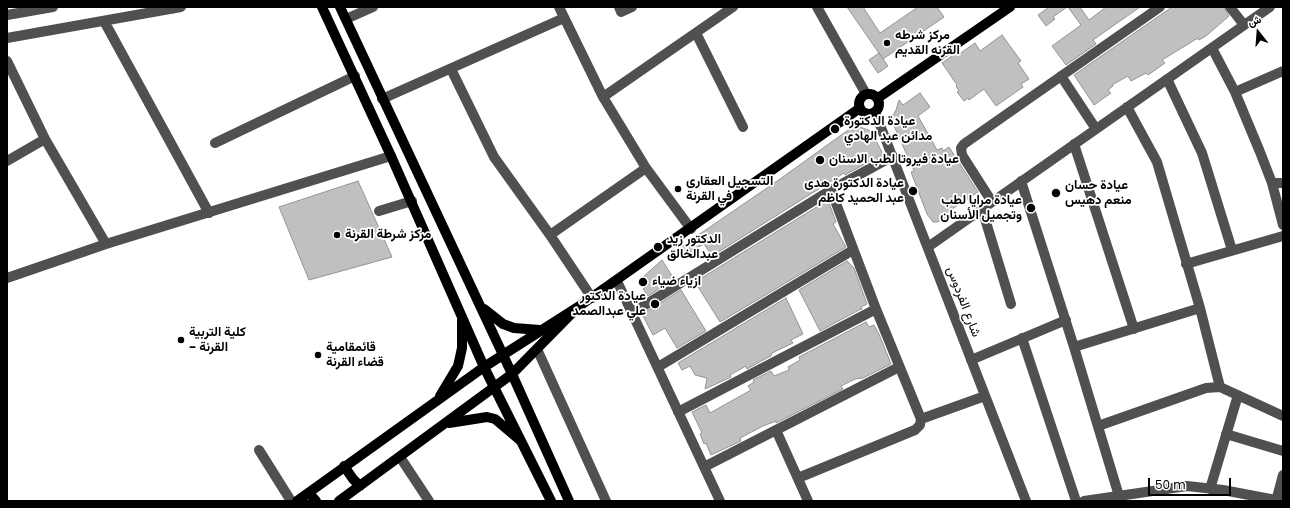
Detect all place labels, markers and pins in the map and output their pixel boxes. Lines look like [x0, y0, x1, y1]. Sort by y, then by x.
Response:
place label: مركز شرطه القرنه القديم [895, 28, 960, 59]
marker: مركز شرطه القرنه القديم [882, 38, 892, 48]
place label: عيادة الدكتورة مدائن عبد الهادي [844, 114, 932, 145]
marker: عيادة الدكتورة مدائن عبد الهادي [829, 123, 841, 135]
place label: عيادة فيروتا لطب الاسنان [829, 152, 959, 168]
marker: عيادة فيروتا لطب الاسنان [814, 154, 826, 166]
place label: التسجيل العقاري في القرنة [686, 174, 773, 205]
place label: عيادة الدكتورة هدى عبد الحميد كاظم [804, 176, 904, 207]
place label: عيادة حسان منعم دهيس [1065, 178, 1132, 209]
marker: التسجيل العقاري في القرنة [673, 184, 683, 194]
marker: عيادة الدكتورة هدى عبد الحميد كاظم [907, 185, 919, 197]
marker: عيادة حسان منعم دهيس [1050, 187, 1062, 199]
place label: عيادة مرايا لطب وتجميل الأسنان [940, 193, 1022, 224]
marker: عيادة مرايا لطب وتجميل الأسنان [1025, 202, 1037, 214]
place label: مركز شرطة القرنة [345, 227, 431, 243]
marker: مركز شرطة القرنة [332, 230, 342, 240]
place label: الدكتور زيد عبدالخالق [667, 232, 721, 263]
marker: الدكتور زيد عبدالخالق [652, 241, 664, 253]
place label: ازياء ضياء [652, 274, 701, 290]
marker: ازياء ضياء [637, 276, 649, 288]
place label: عيادة الدكتور علي عبدالصمد [572, 289, 646, 320]
marker: عيادة الدكتور علي عبدالصمد [649, 298, 661, 310]
place label: كلية التربية - القرنة [189, 325, 246, 356]
marker: كلية التربية - القرنة [176, 335, 186, 345]
place label: قائمقامية قضاء القرنة [326, 340, 384, 371]
marker: قائمقامية قضاء القرنة [313, 350, 323, 360]

